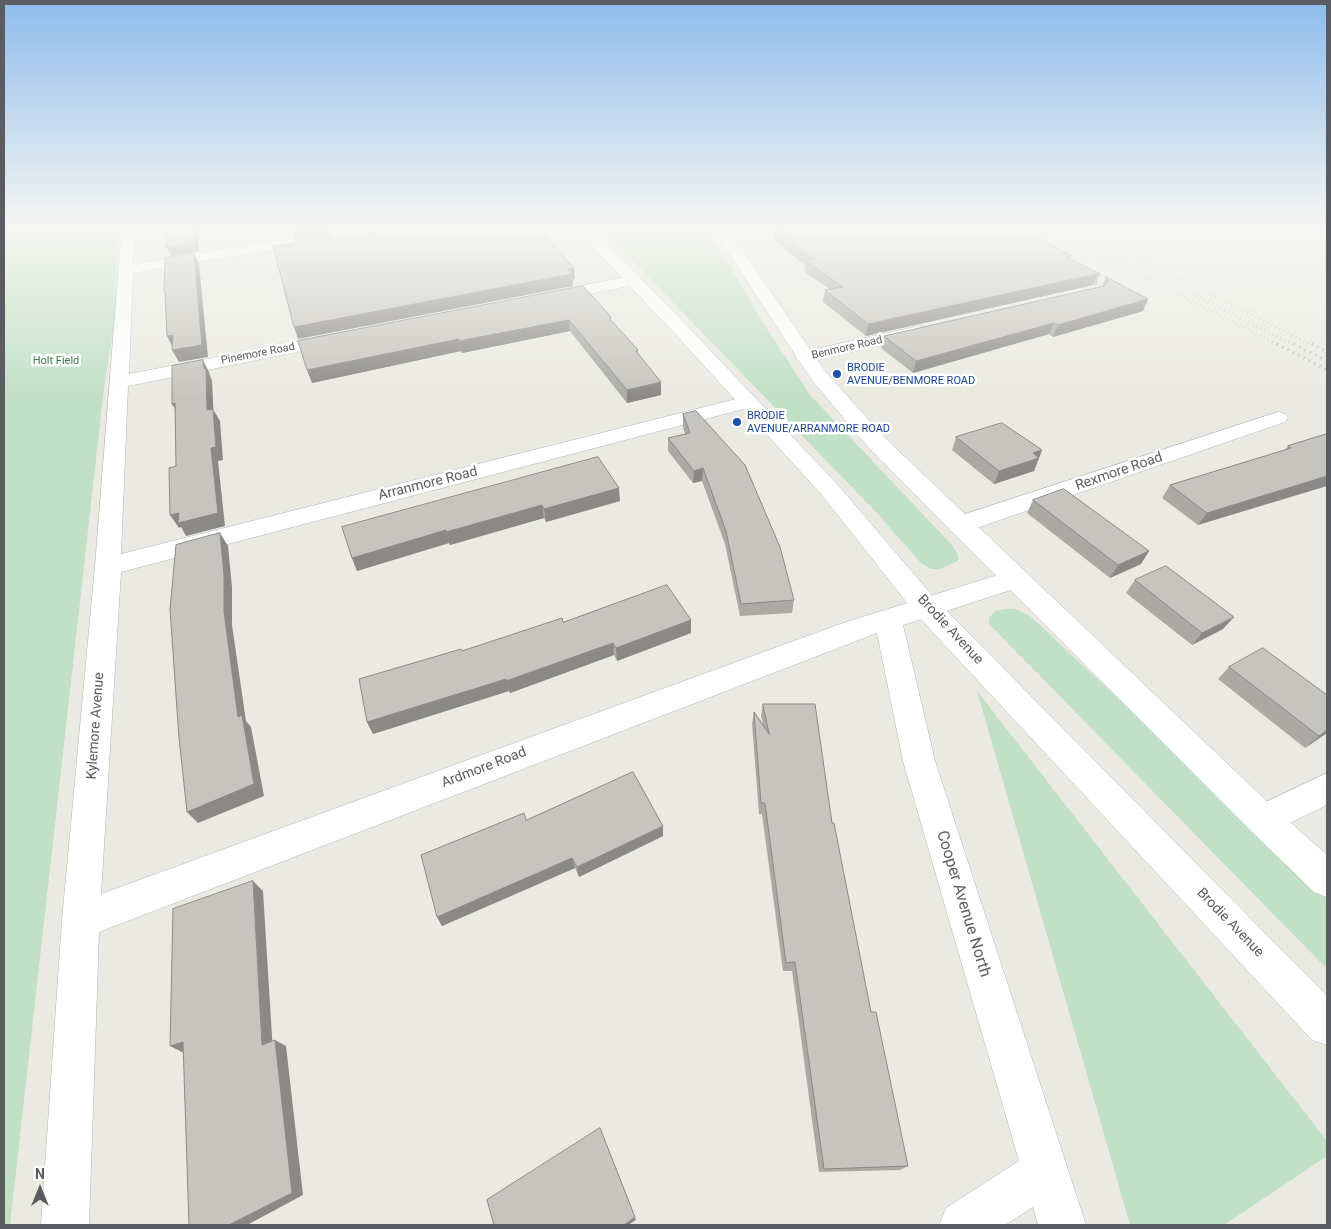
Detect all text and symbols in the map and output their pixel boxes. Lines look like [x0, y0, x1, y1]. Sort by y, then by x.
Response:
street label: Benmore Road [810, 333, 884, 363]
street label: Pinemore Road [220, 340, 296, 368]
park label: Holt Field [33, 354, 79, 368]
place label: BRODIE AVENUE/BENMORE ROAD [847, 361, 975, 387]
marker: BRODIE AVENUE/BENMORE ROAD [831, 368, 843, 380]
place label: BRODIE AVENUE/ARRANMORE ROAD [747, 409, 890, 435]
marker: BRODIE AVENUE/ARRANMORE ROAD [731, 416, 743, 428]
street label: Rexmore Road [1073, 449, 1165, 495]
street label: Arranmore Road [377, 464, 479, 504]
street label: Brodie Avenue [913, 592, 987, 668]
street label: Kylemore Avenue [84, 672, 108, 780]
street label: Ardmore Road [439, 744, 529, 792]
street label: Cooper Avenue North [932, 828, 994, 980]
street label: Brodie Avenue [1193, 885, 1267, 961]
north arrow [15, 1164, 65, 1214]
text: N [35, 1166, 45, 1182]

